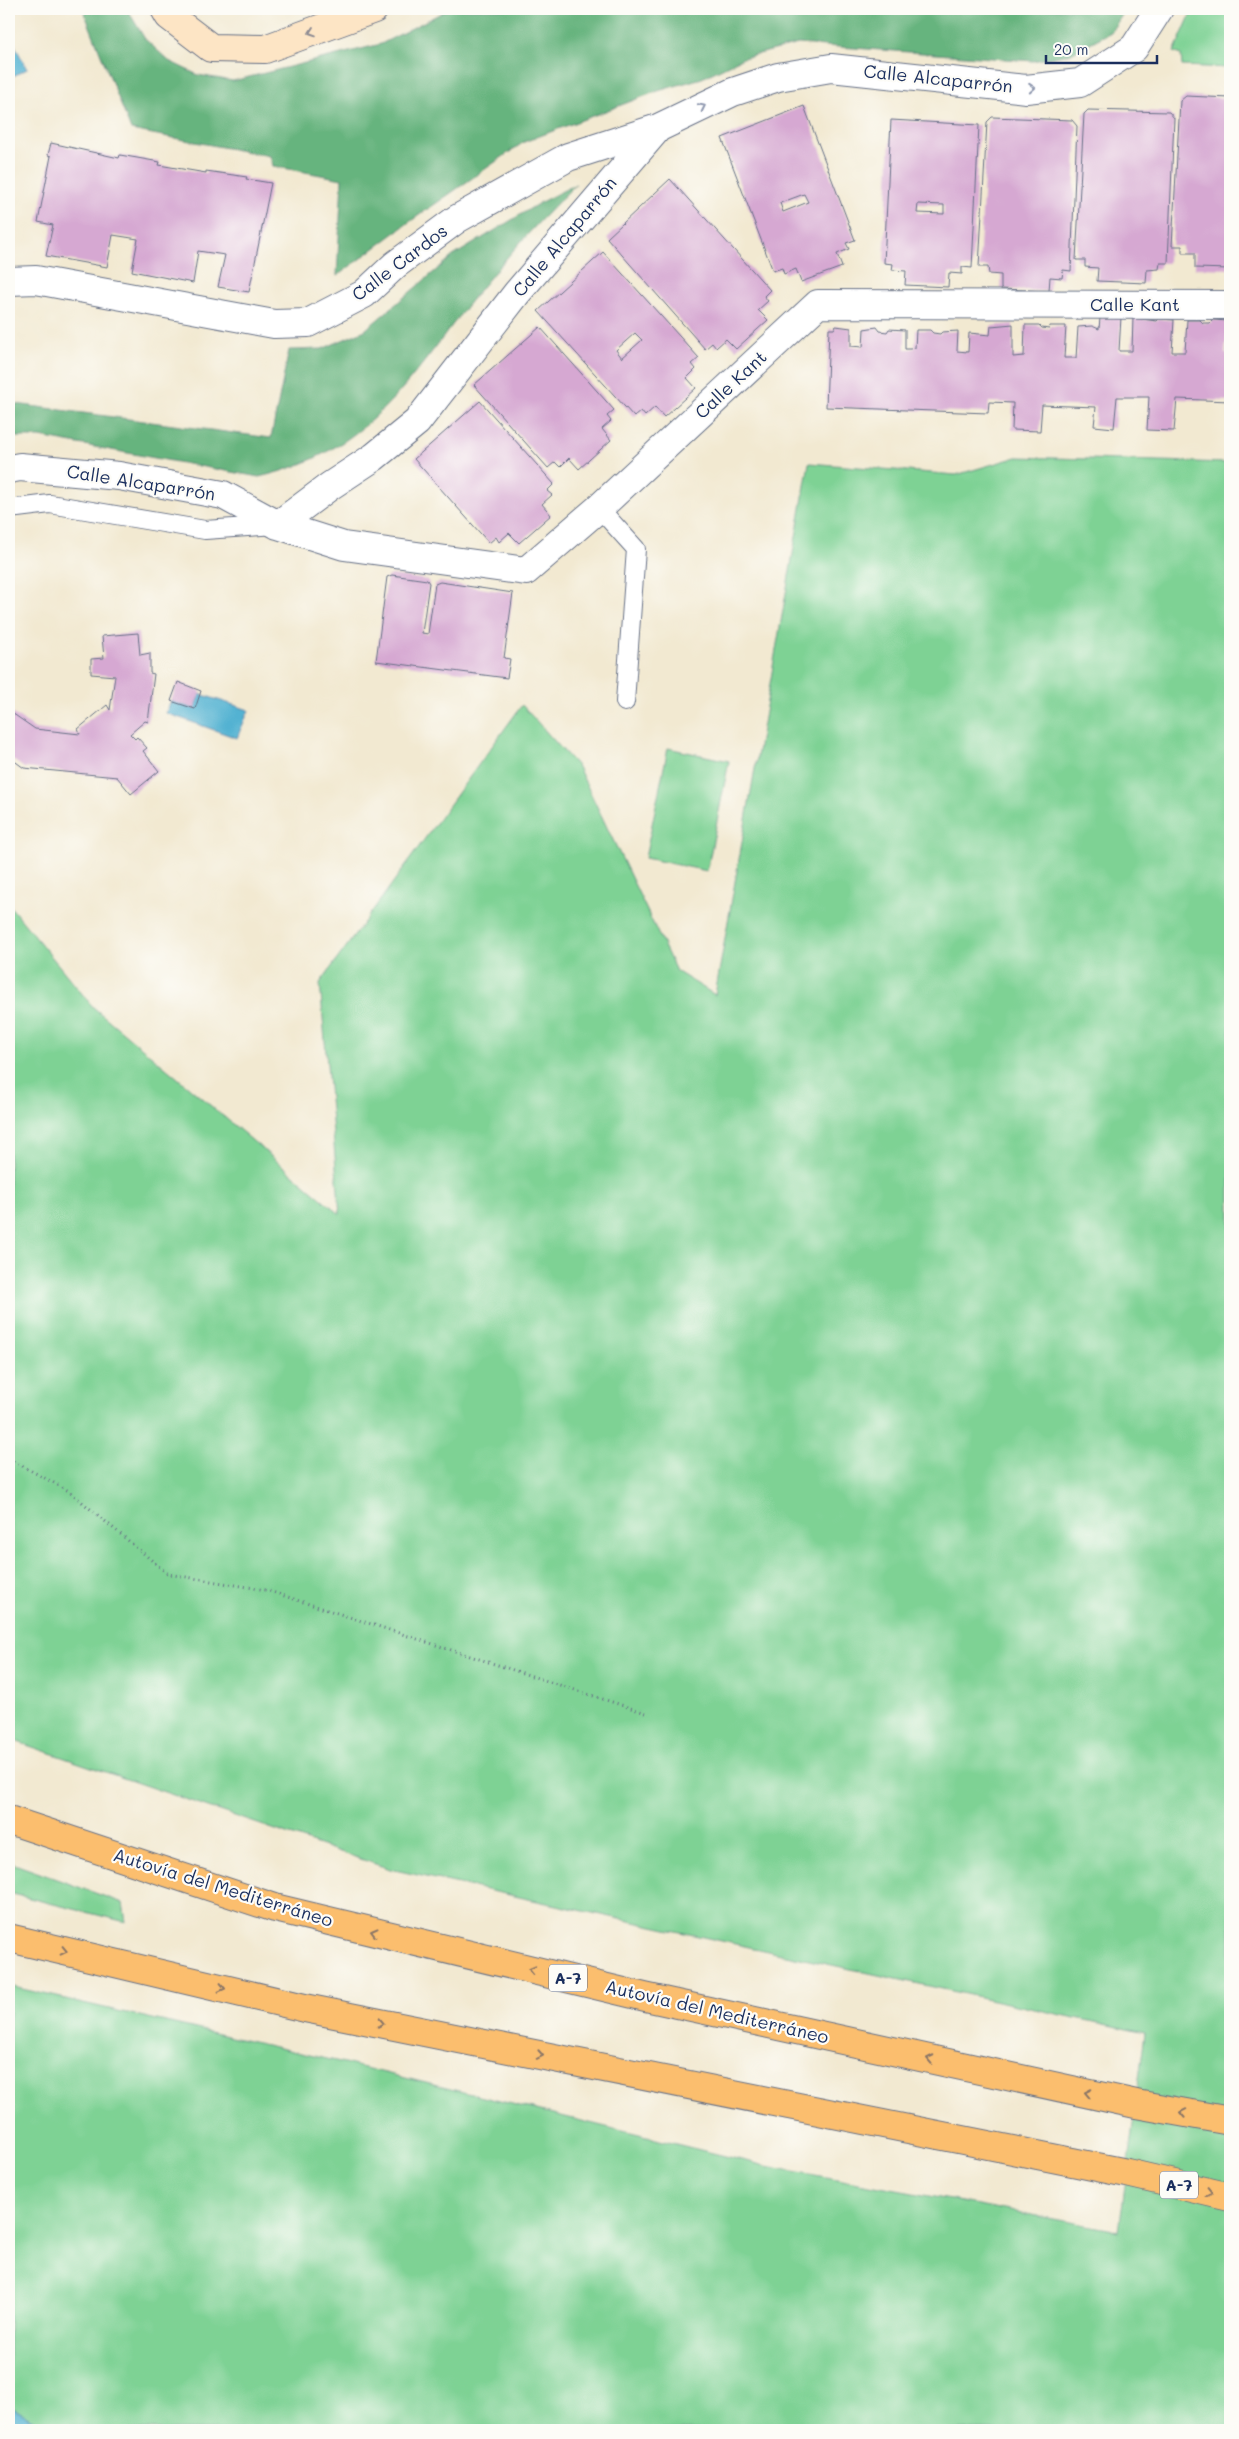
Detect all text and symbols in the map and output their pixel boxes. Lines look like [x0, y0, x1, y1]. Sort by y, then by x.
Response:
one-way arrow [309, 26, 317, 36]
scale bar [1046, 32, 1158, 64]
text: 20 m [1054, 39, 1088, 59]
street label: Calle Alcaparrón [862, 58, 1014, 98]
one-way arrow [1028, 82, 1036, 93]
one-way arrow [697, 103, 706, 113]
street label: Calle Alcaparrón [507, 171, 622, 301]
street label: Calle Cardos [347, 218, 452, 306]
street label: Calle Kant [1090, 292, 1180, 316]
street label: Calle Kant [689, 345, 771, 424]
street label: Calle Alcaparrón [65, 458, 217, 506]
street label: Autovía del Mediterráneo [111, 1842, 336, 1932]
one-way arrow [369, 1927, 378, 1938]
one-way arrow [59, 1945, 68, 1956]
one-way arrow [527, 1965, 536, 1976]
road number: A-7 [549, 1965, 587, 1992]
street label: Autovía del Mediterráneo [603, 1974, 832, 2048]
one-way arrow [218, 1982, 227, 1993]
one-way arrow [376, 2017, 385, 2028]
one-way arrow [536, 2049, 545, 2060]
one-way arrow [925, 2054, 934, 2065]
one-way arrow [1084, 2088, 1093, 2099]
one-way arrow [1179, 2108, 1188, 2118]
road number: A-7 [1160, 2172, 1198, 2198]
one-way arrow [1204, 2186, 1213, 2197]

